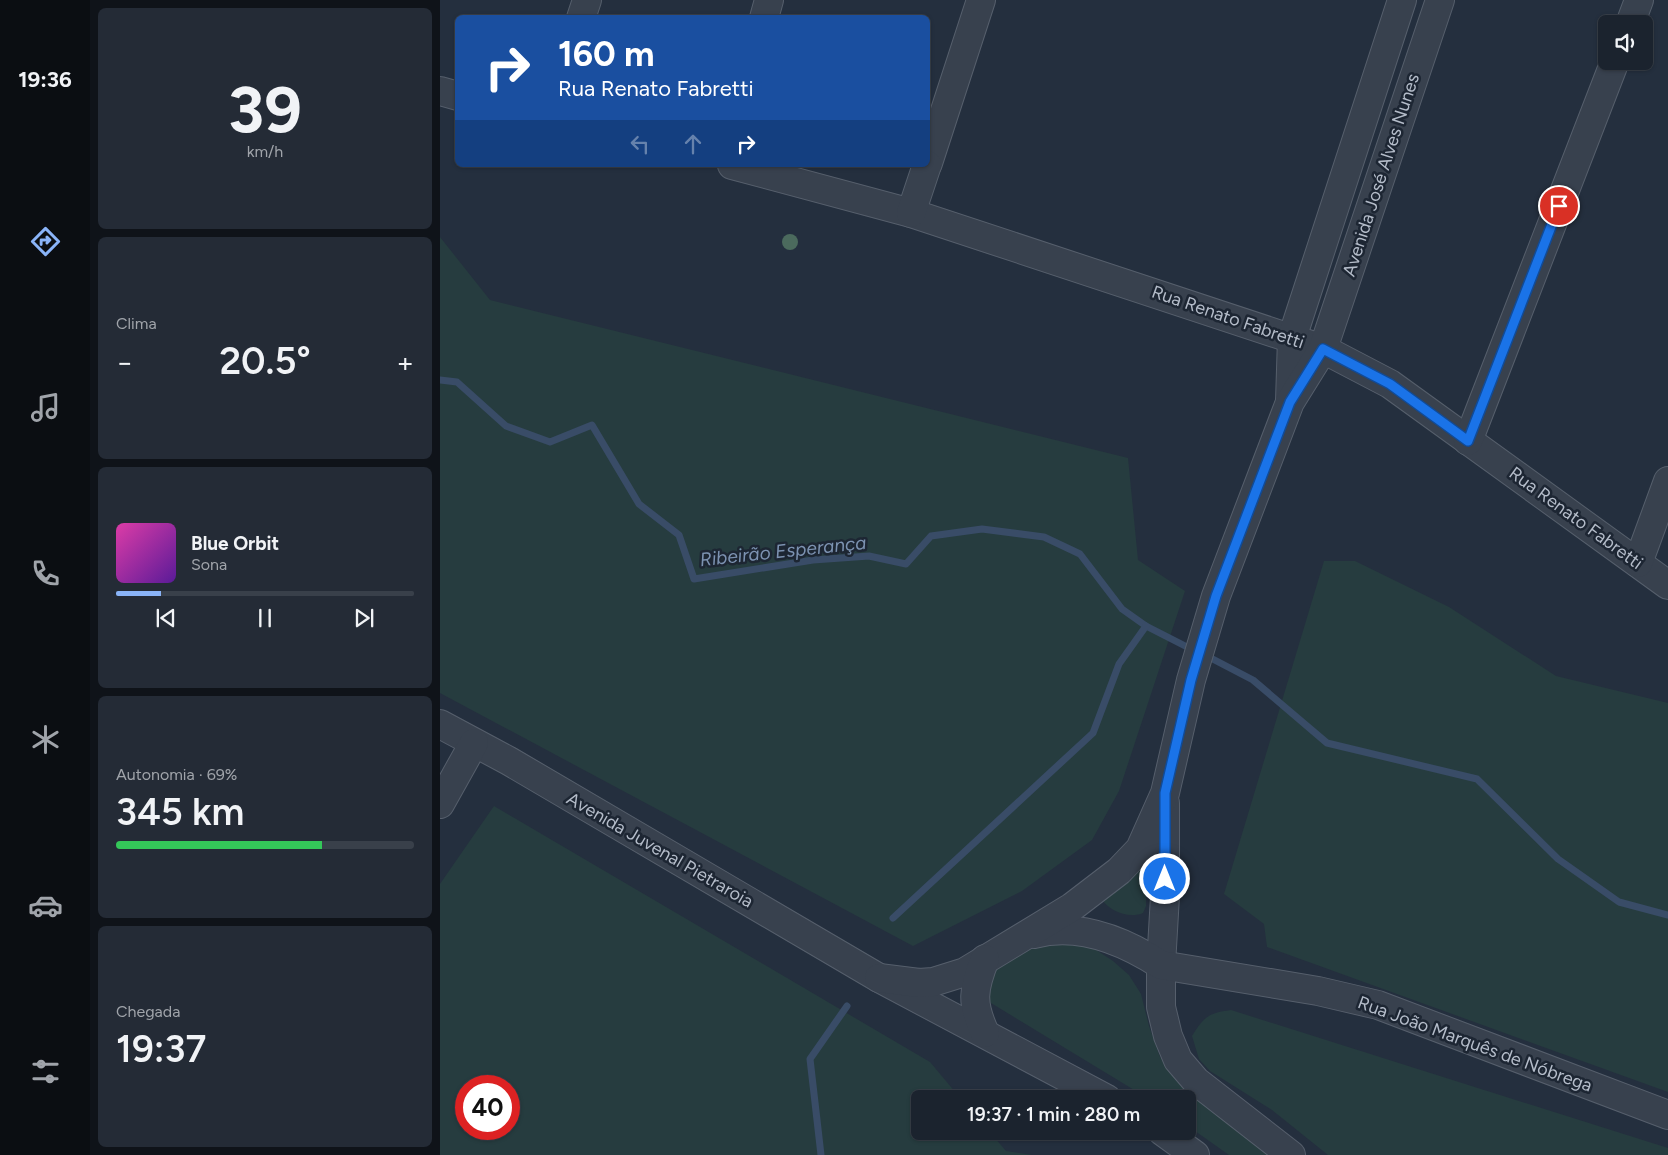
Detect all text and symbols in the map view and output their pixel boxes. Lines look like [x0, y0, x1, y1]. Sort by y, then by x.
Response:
map controls [1598, 15, 1653, 70]
button: sound [1598, 15, 1653, 70]
text: 160 m [558, 33, 655, 75]
icon: right [475, 35, 540, 100]
text: 19:36 [18, 66, 72, 93]
text: 39 [228, 70, 302, 148]
street label: Avenida José Alves Nunes [1338, 71, 1424, 279]
text: Rua Renato Fabretti [558, 75, 754, 102]
icon: left [626, 130, 654, 158]
icon: ahead [679, 130, 707, 158]
icon: right [732, 130, 760, 158]
text: km/h [247, 142, 283, 161]
pin [1538, 185, 1580, 227]
icon: arrive [1545, 192, 1573, 220]
icon: directions [28, 224, 63, 259]
street label: Rua Renato Fabretti [1149, 281, 1307, 353]
text: Clima [116, 314, 157, 333]
text: 20.5° [219, 338, 311, 384]
text: − [116, 345, 133, 379]
text: + [397, 345, 414, 379]
icon: music [28, 390, 63, 425]
street label: Rua Renato Fabretti [1505, 462, 1647, 574]
water label: Ribeirão Esperança [699, 531, 867, 571]
text: Blue Orbit [191, 532, 279, 555]
text: Sona [191, 555, 227, 574]
icon: phone [28, 556, 63, 591]
icon: previous [152, 604, 180, 632]
icon: pause [251, 604, 279, 632]
icon: next [350, 604, 378, 632]
icon: climate [28, 722, 63, 757]
text: Autonomia · 69% [116, 765, 237, 784]
street label: Avenida Juvenal Pietraroia [563, 788, 757, 912]
text: 345 km [116, 789, 244, 835]
position arrow [1138, 852, 1190, 904]
icon: car [28, 888, 63, 923]
street label: Rua João Marquês de Nóbrega [1355, 991, 1595, 1097]
text: Chegada [116, 1002, 180, 1021]
text: 19:37 [116, 1026, 206, 1072]
icon: filters [28, 1054, 63, 1089]
speed limit sign: 40 [455, 1075, 520, 1140]
text: 19:37 · 1 min · 280 m [967, 1103, 1140, 1126]

